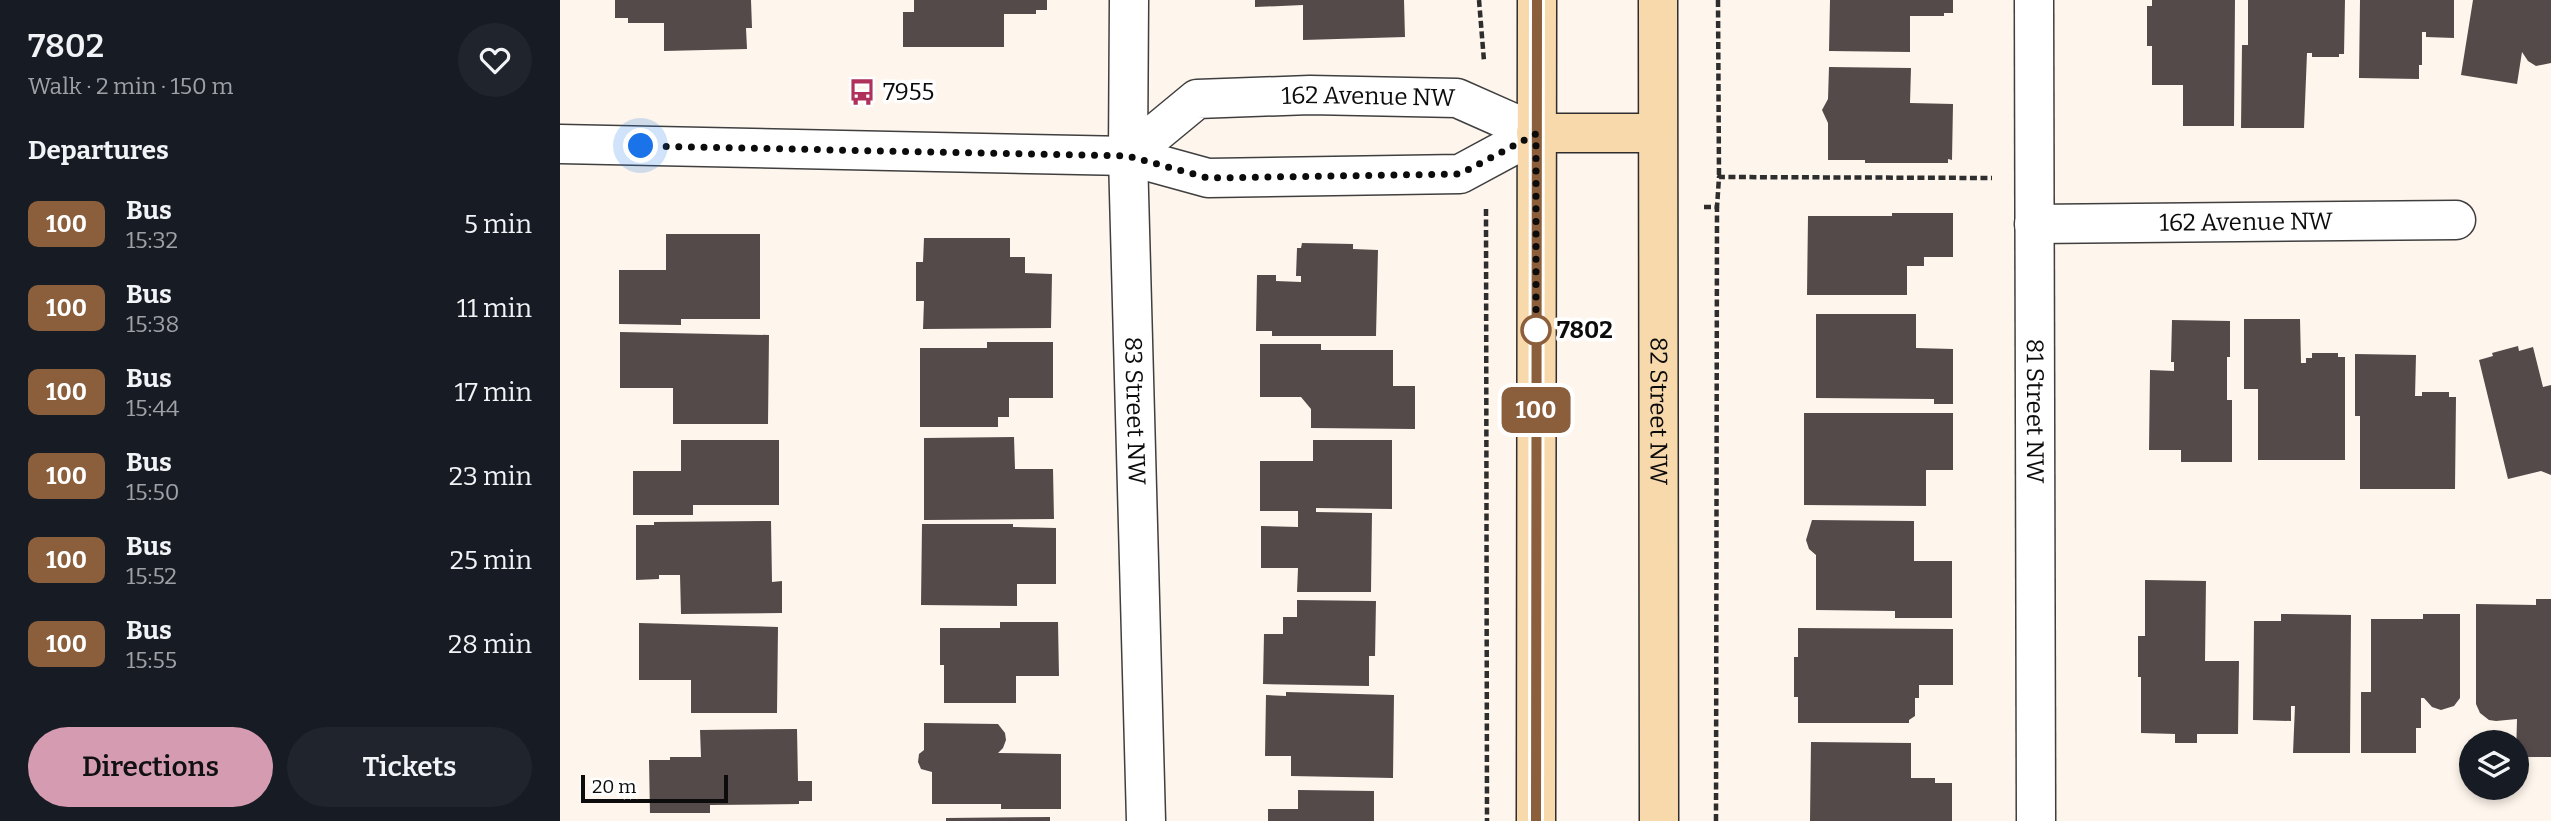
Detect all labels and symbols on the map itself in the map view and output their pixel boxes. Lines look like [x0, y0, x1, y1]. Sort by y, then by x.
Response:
bus stop icon: 7955 [847, 77, 877, 107]
place label: 7955 [883, 78, 934, 106]
street label: 162 Avenue NW [1281, 81, 1456, 112]
your location [623, 128, 658, 163]
street label: 162 Avenue NW [2159, 207, 2333, 237]
marker: 7802 [1521, 315, 1551, 345]
place label: 7802 [1557, 316, 1613, 344]
street label: 83 Street NW [1119, 336, 1151, 486]
street label: 82 Street NW [1644, 337, 1673, 485]
street label: 81 Street NW [2021, 339, 2049, 484]
line badge: 100 [1496, 387, 1576, 433]
scale bar [581, 772, 728, 804]

